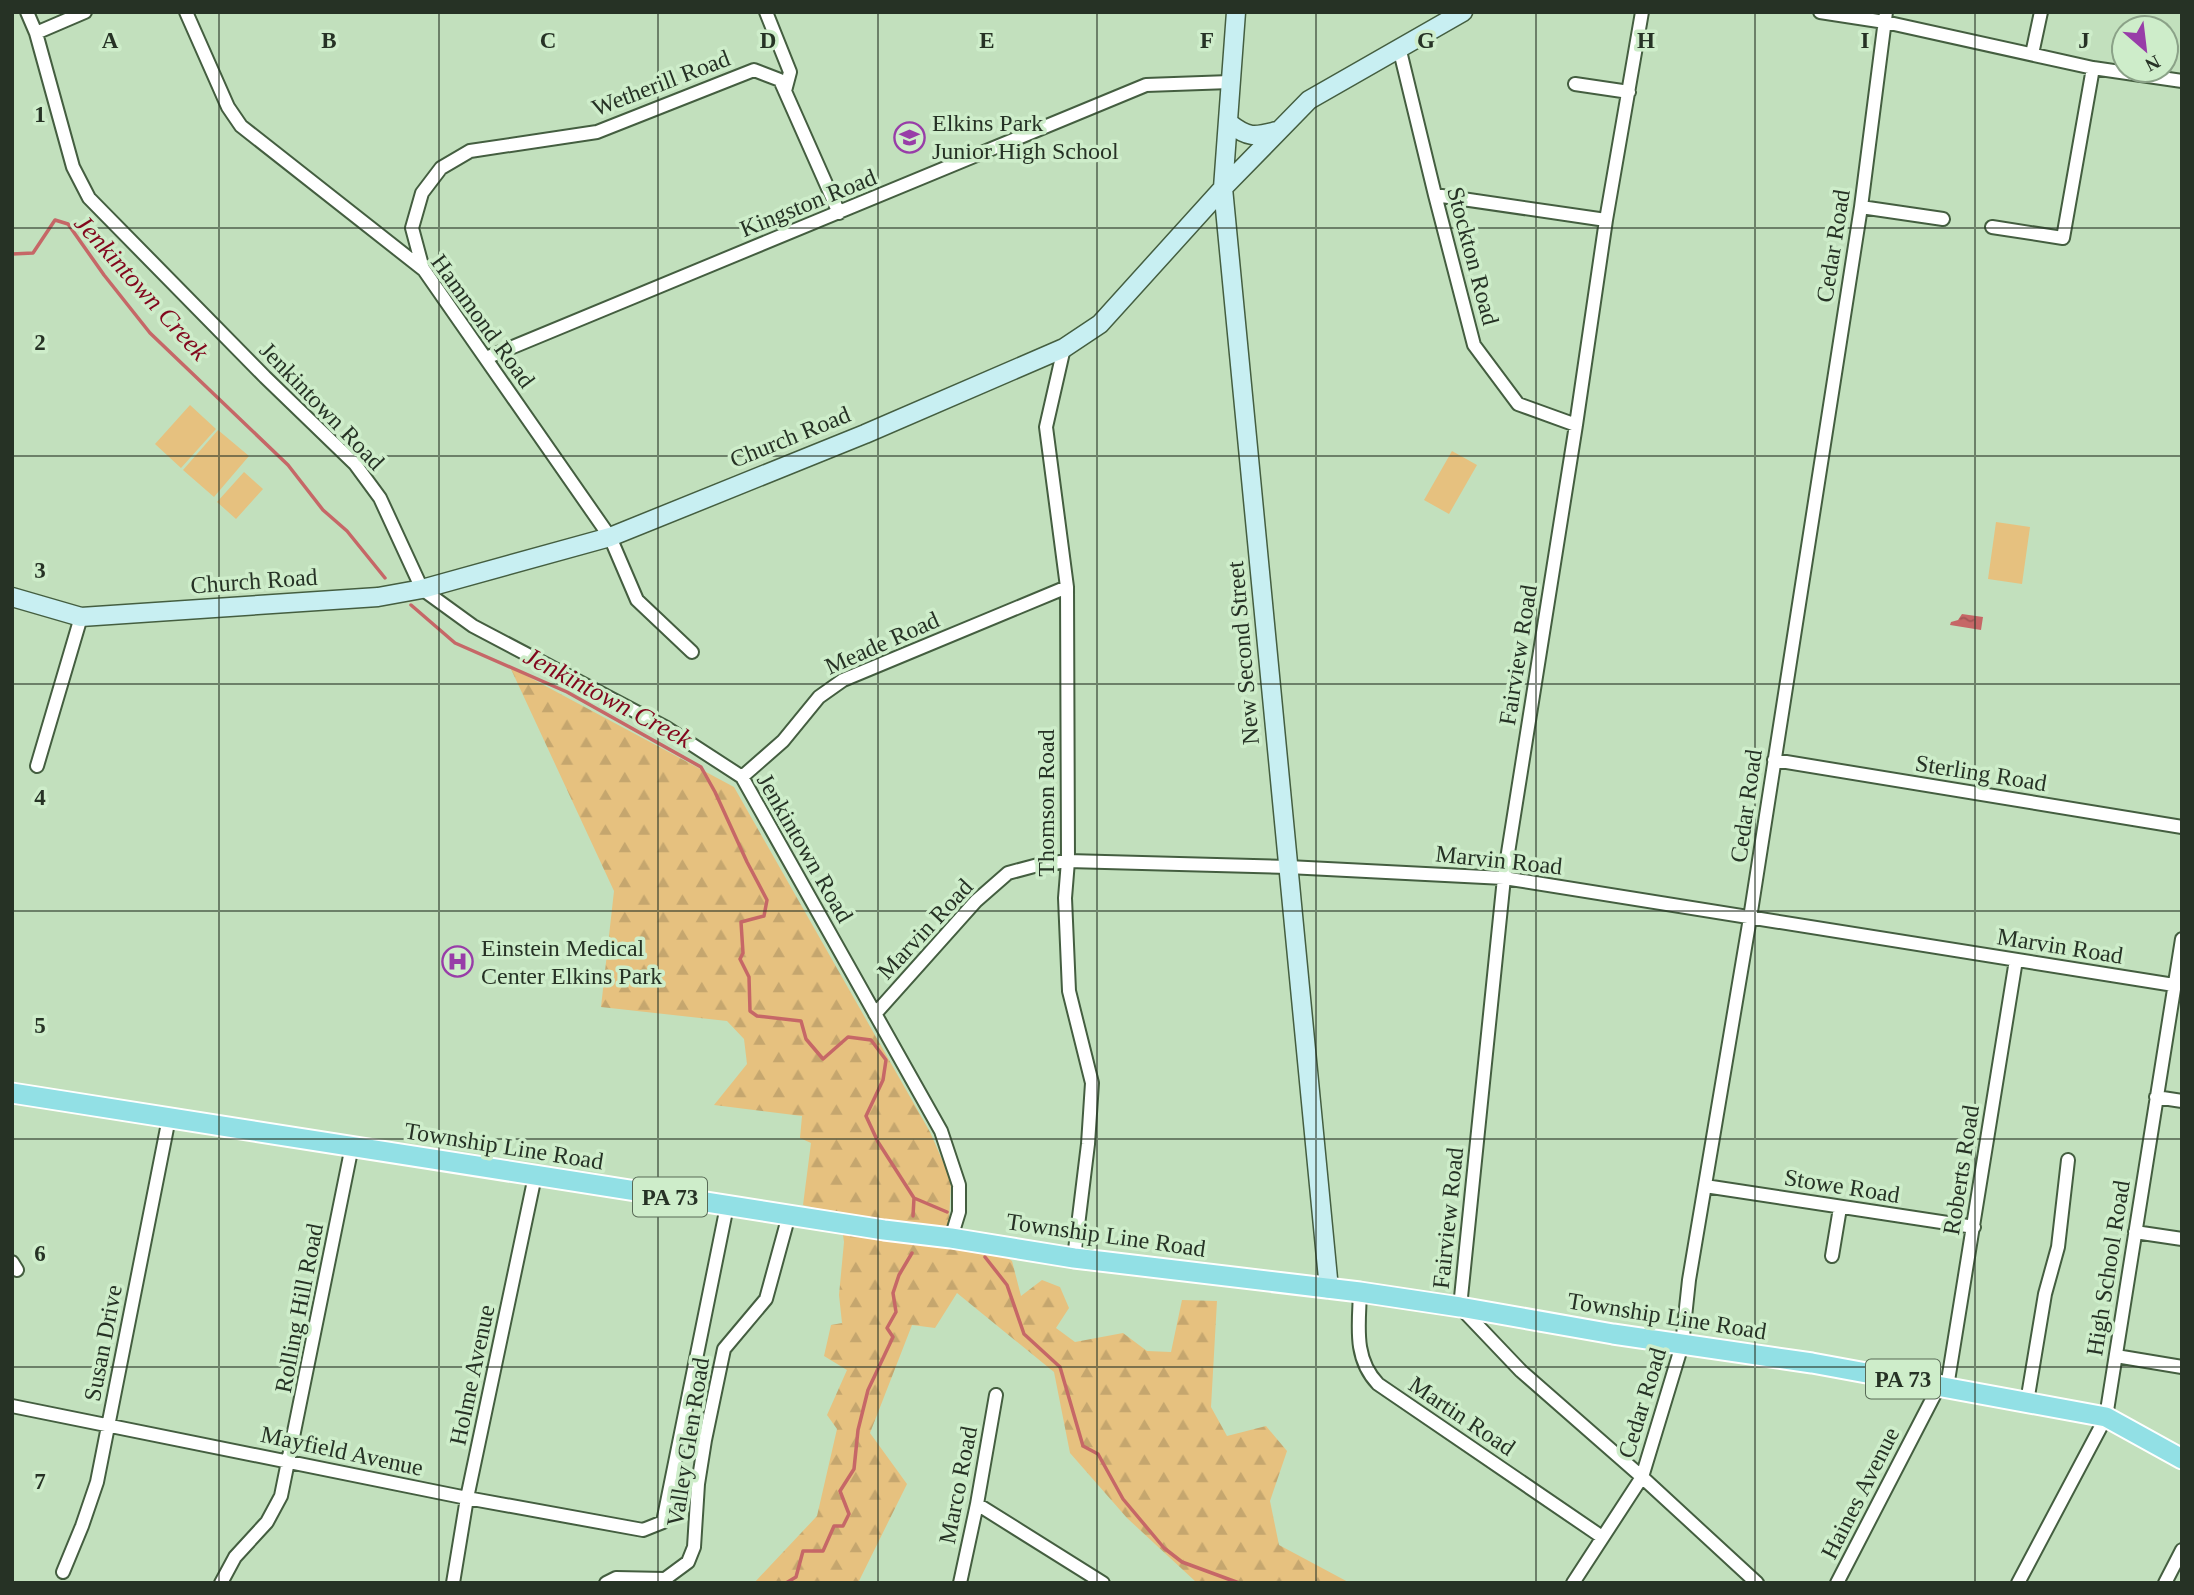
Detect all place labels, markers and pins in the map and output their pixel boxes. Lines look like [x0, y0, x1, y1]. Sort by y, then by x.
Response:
place label: Elkins Park Junior High School [932, 110, 1119, 164]
school or university icon: Elkins Park Junior High School [892, 120, 926, 154]
place label: Einstein Medical Center Elkins Park [481, 935, 662, 989]
hospital icon: Einstein Medical Center Elkins Park [441, 945, 475, 979]

